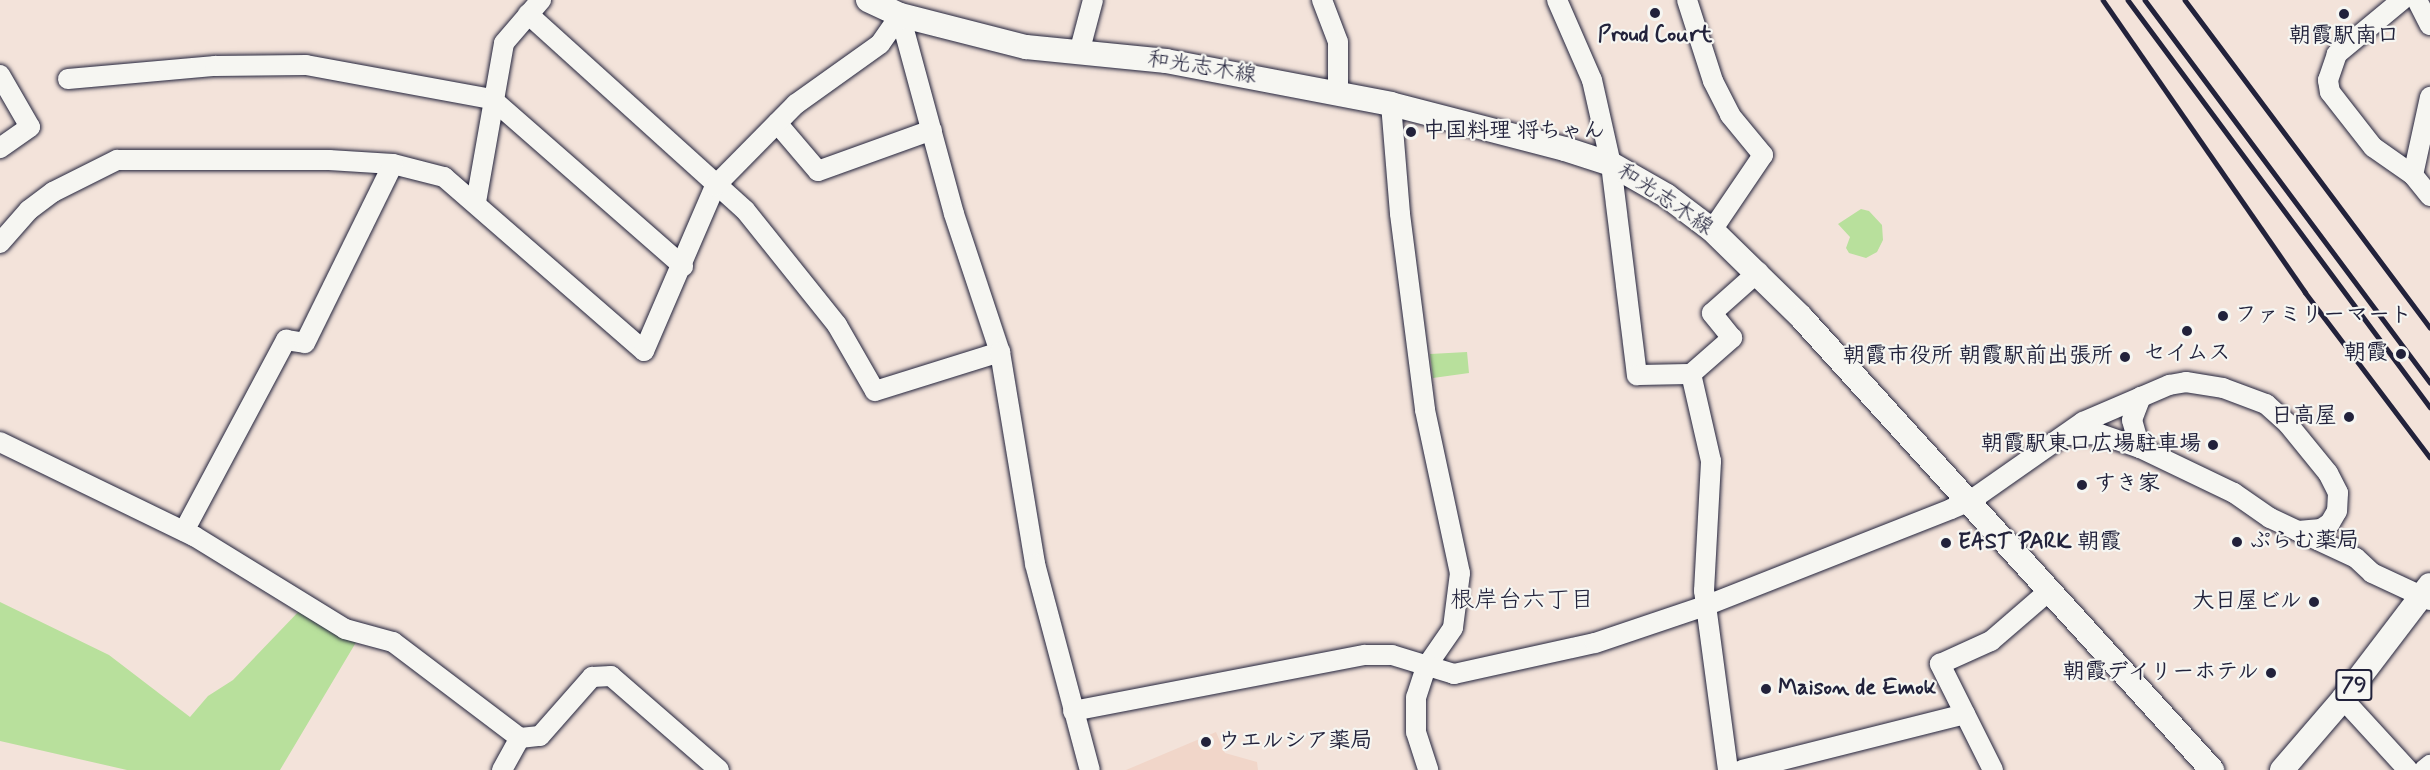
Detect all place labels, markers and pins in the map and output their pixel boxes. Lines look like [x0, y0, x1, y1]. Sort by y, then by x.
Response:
marker: Proud Court [1648, 6, 1662, 20]
marker: 朝霞駅南口 [2337, 7, 2351, 21]
place label: Proud Court [1600, 23, 1710, 49]
place label: 朝霞駅南口 [2289, 24, 2399, 50]
place label: 中国料理 将ちゃん [1423, 119, 1605, 145]
marker: 中国料理 将ちゃん [1404, 125, 1418, 139]
place label: ファミリーマート [2235, 303, 2411, 329]
marker: ファミリーマート [2216, 309, 2230, 323]
marker: セイムス [2180, 324, 2194, 338]
place label: セイムス [2143, 341, 2231, 367]
place label: 朝霞 [2344, 341, 2388, 367]
place label: 朝霞市役所 朝霞駅前出張所 [1843, 344, 2113, 370]
marker: 朝霞 [2392, 345, 2410, 363]
marker: 朝霞市役所 朝霞駅前出張所 [2118, 350, 2132, 364]
place label: 日高屋 [2271, 404, 2337, 430]
marker: 日高屋 [2342, 410, 2356, 424]
place label: 朝霞駅東口広場駐車場 [1981, 432, 2201, 458]
marker: 朝霞駅東口広場駐車場 [2206, 438, 2220, 452]
place label: すき家 [2094, 472, 2160, 498]
marker: すき家 [2075, 478, 2089, 492]
place label: ぷらむ薬局 [2249, 529, 2359, 555]
place label: EAST PARK 朝霞 [1958, 530, 2118, 556]
marker: ぷらむ薬局 [2230, 535, 2244, 549]
marker: EAST PARK 朝霞 [1939, 536, 1953, 550]
place label: 大日屋ビル [2192, 589, 2302, 615]
marker: 大日屋ビル [2307, 595, 2321, 609]
place label: 朝霞デイリーホテル [2061, 660, 2259, 686]
marker: 朝霞デイリーホテル [2264, 666, 2278, 680]
place label: Maison de Emok [1778, 676, 1934, 702]
marker: Maison de Emok [1759, 682, 1773, 696]
place label: ウエルシア薬局 [1218, 729, 1372, 755]
marker: ウエルシア薬局 [1199, 735, 1213, 749]

